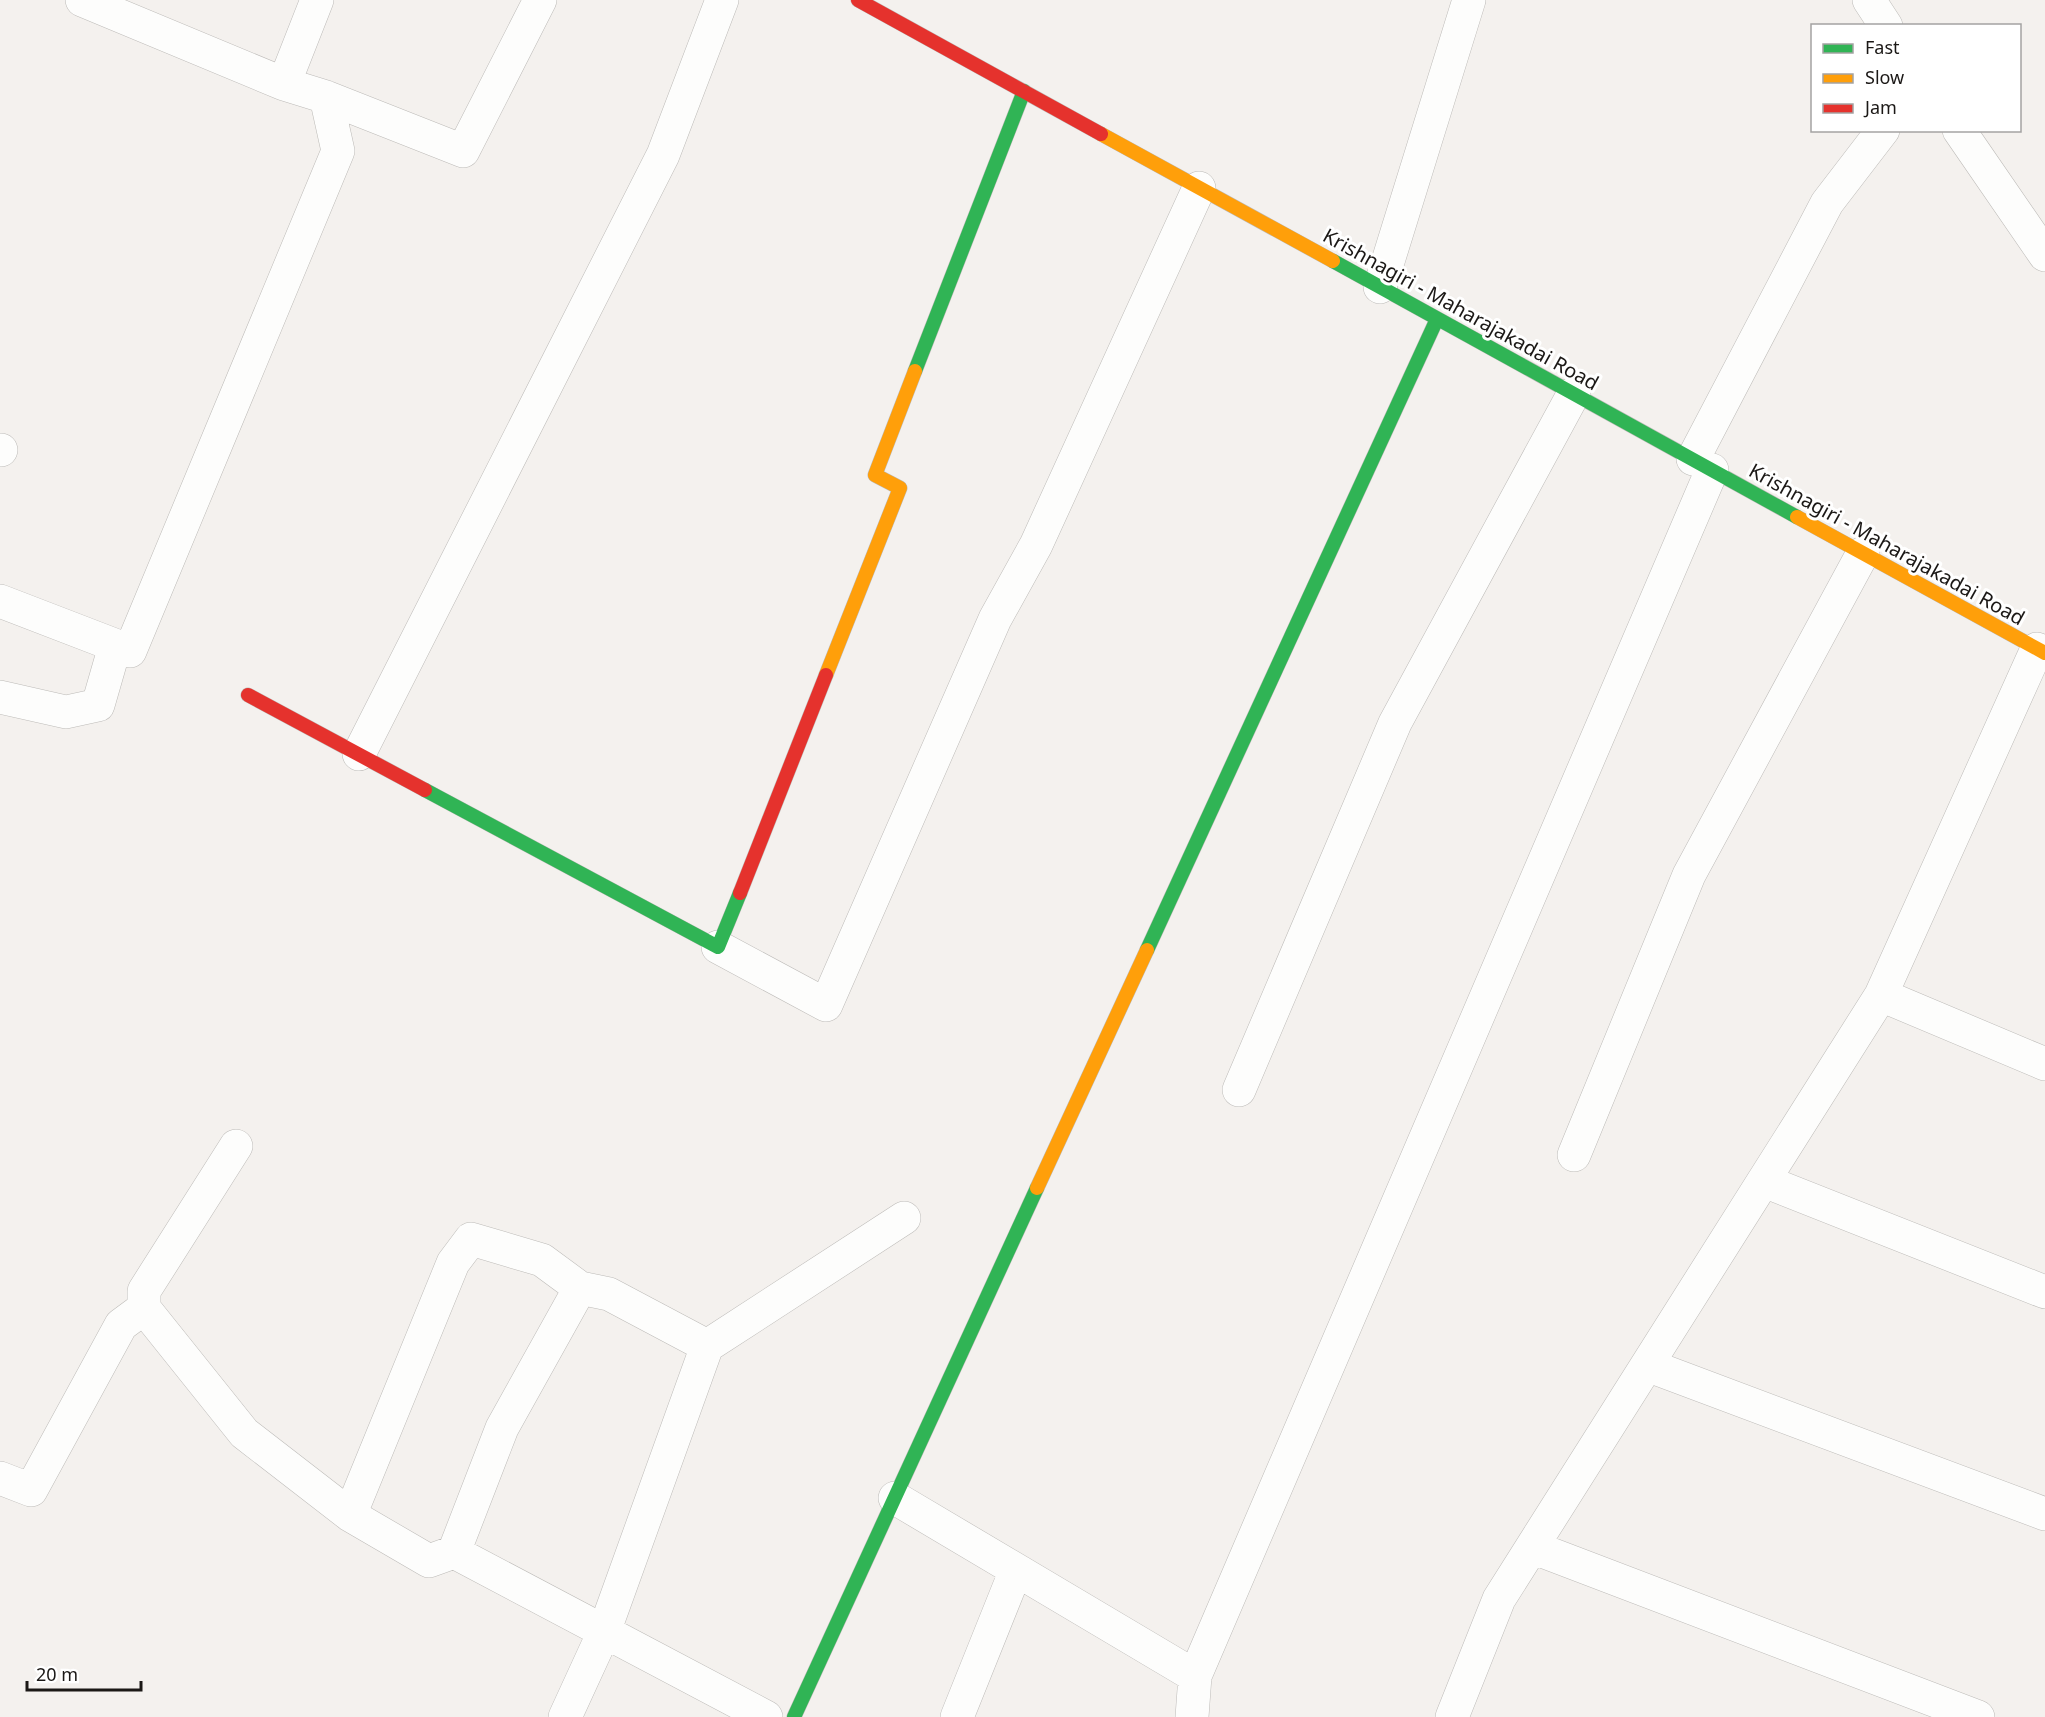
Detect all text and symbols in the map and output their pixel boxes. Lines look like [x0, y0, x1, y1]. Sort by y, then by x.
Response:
legend [1811, 24, 2021, 132]
text: Fast [1865, 35, 1900, 59]
text: Slow [1865, 65, 1904, 89]
text: Jam [1863, 95, 1897, 119]
street label: Krishnagiri - Maharajakadai Road [1318, 222, 1604, 396]
street label: Krishnagiri - Maharajakadai Road [1744, 457, 2030, 631]
scale bar [27, 1654, 141, 1692]
text: 20 m [36, 1662, 78, 1686]

